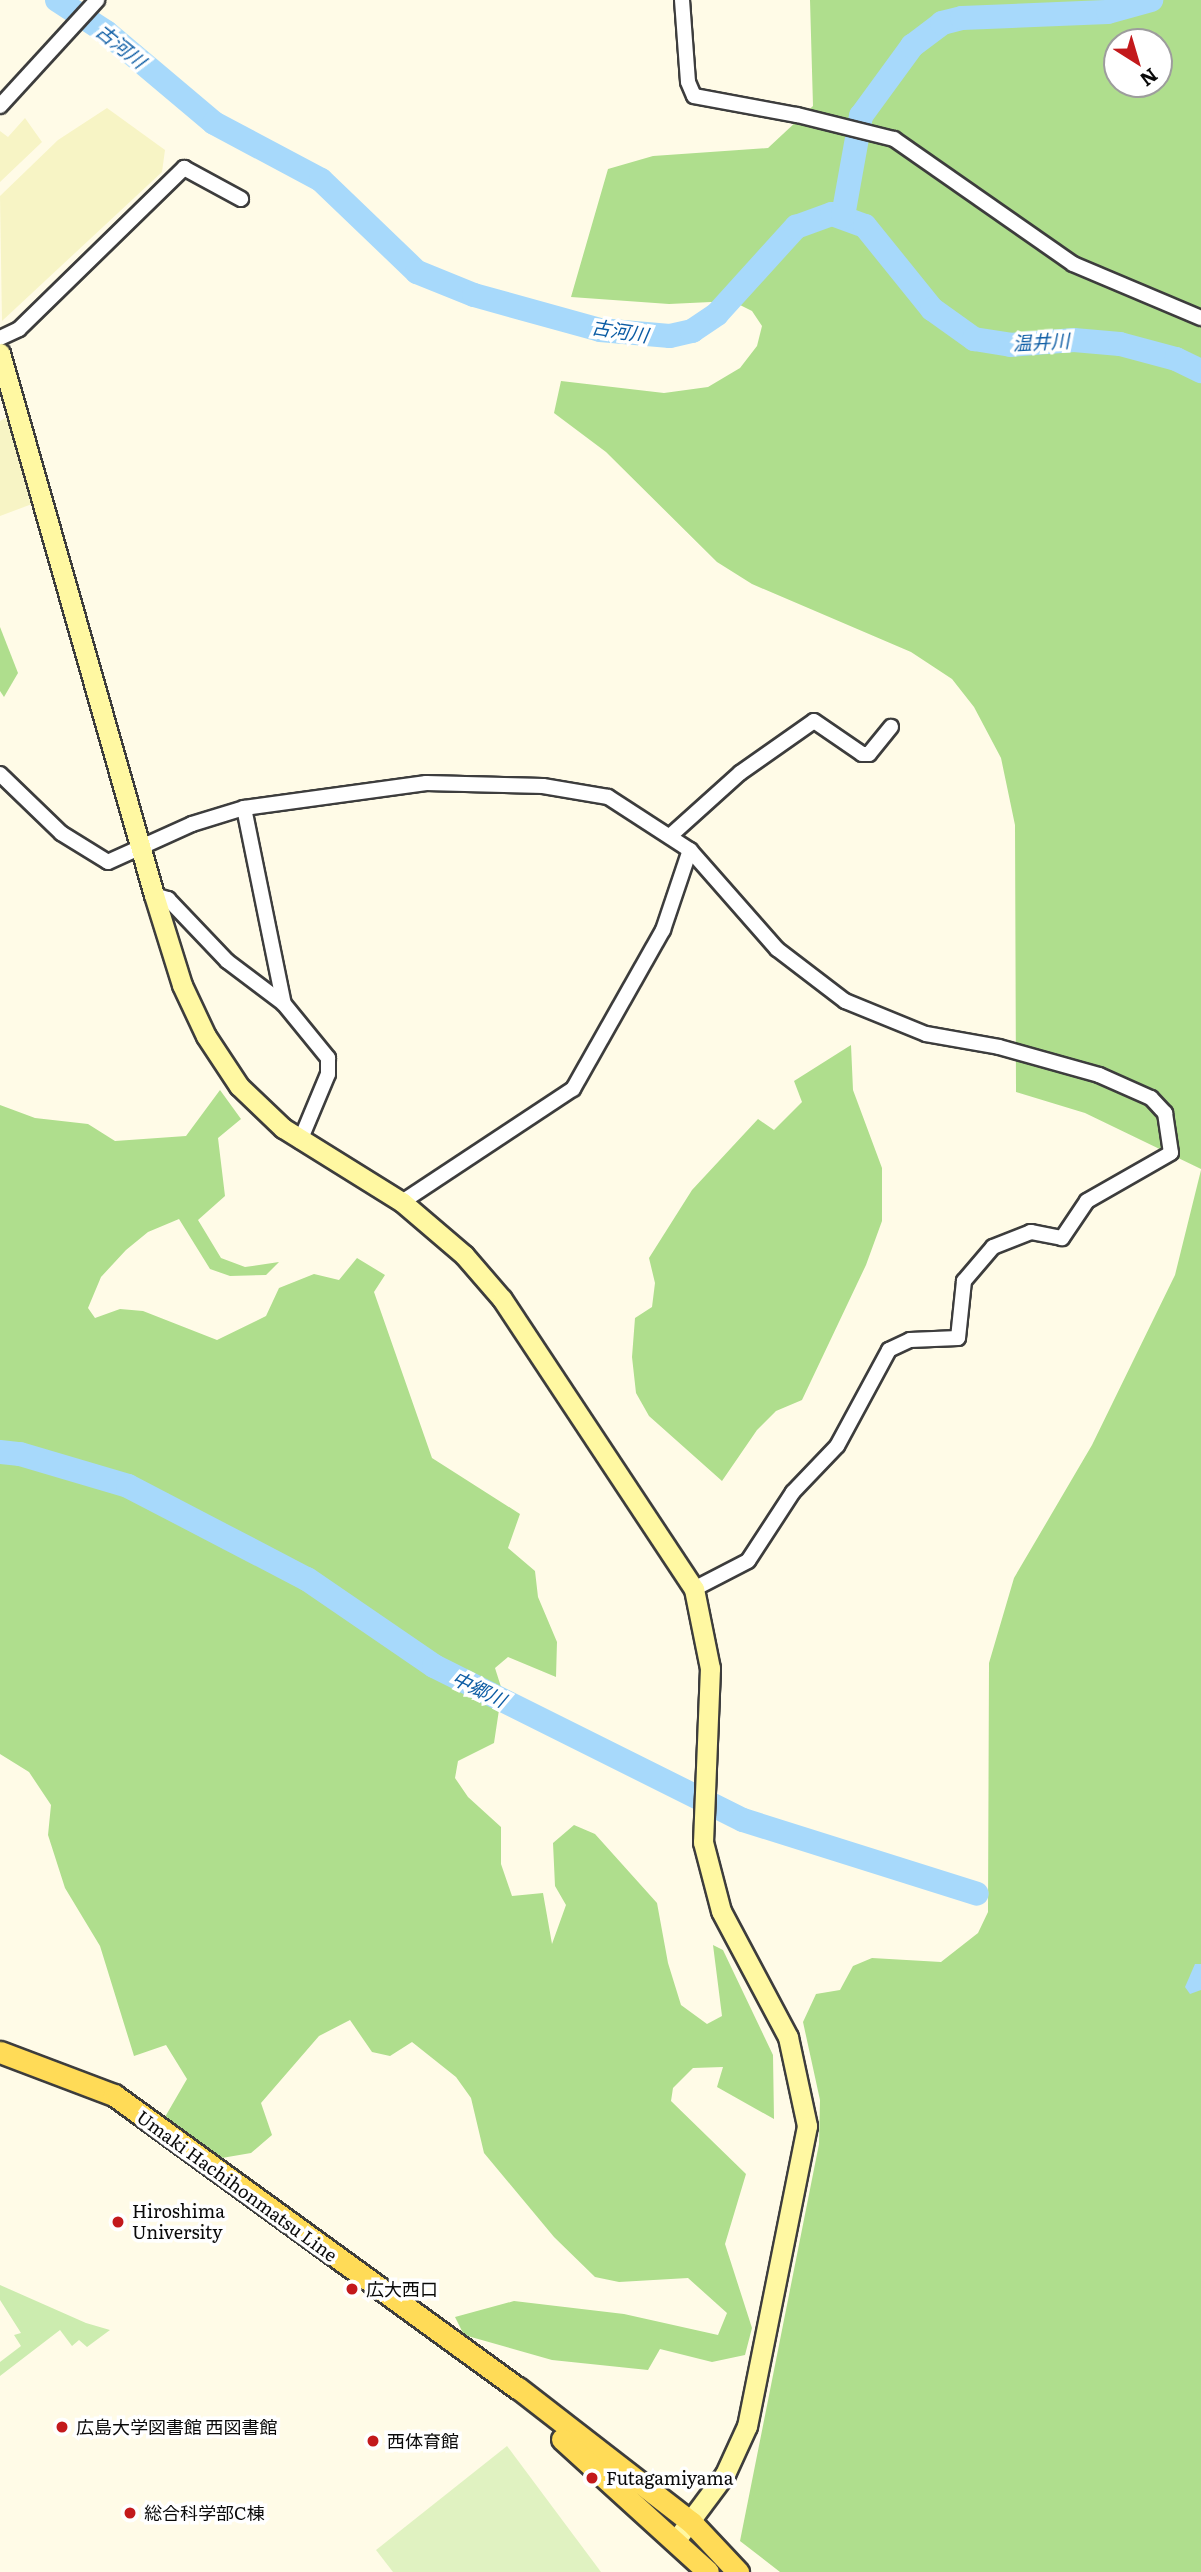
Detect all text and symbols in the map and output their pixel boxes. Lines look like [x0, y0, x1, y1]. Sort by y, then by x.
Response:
water label: 古河川 [92, 19, 150, 73]
north arrow [1103, 28, 1173, 98]
text: N [1135, 62, 1164, 94]
water label: 古河川 [590, 315, 650, 347]
water label: 温井川 [1012, 329, 1070, 355]
water label: 中郷川 [448, 1666, 510, 1712]
street label: Umaki Hachihonmatsu Line [133, 2106, 341, 2266]
place label: Hiroshima University [132, 2201, 225, 2244]
marker: Hiroshima University [110, 2214, 126, 2230]
place label: 広大西口 [366, 2278, 438, 2300]
marker: 広大西口 [344, 2281, 360, 2297]
place label: 広島大学図書館 西図書館 [76, 2416, 278, 2438]
marker: 広島大学図書館 西図書館 [54, 2419, 70, 2435]
place label: 西体育館 [387, 2430, 459, 2452]
marker: 西体育館 [365, 2433, 381, 2449]
place label: Futagamiyama [606, 2467, 733, 2489]
marker: Futagamiyama [584, 2470, 600, 2486]
place label: 総合科学部C棟 [144, 2502, 265, 2524]
marker: 総合科学部C棟 [122, 2505, 138, 2521]

